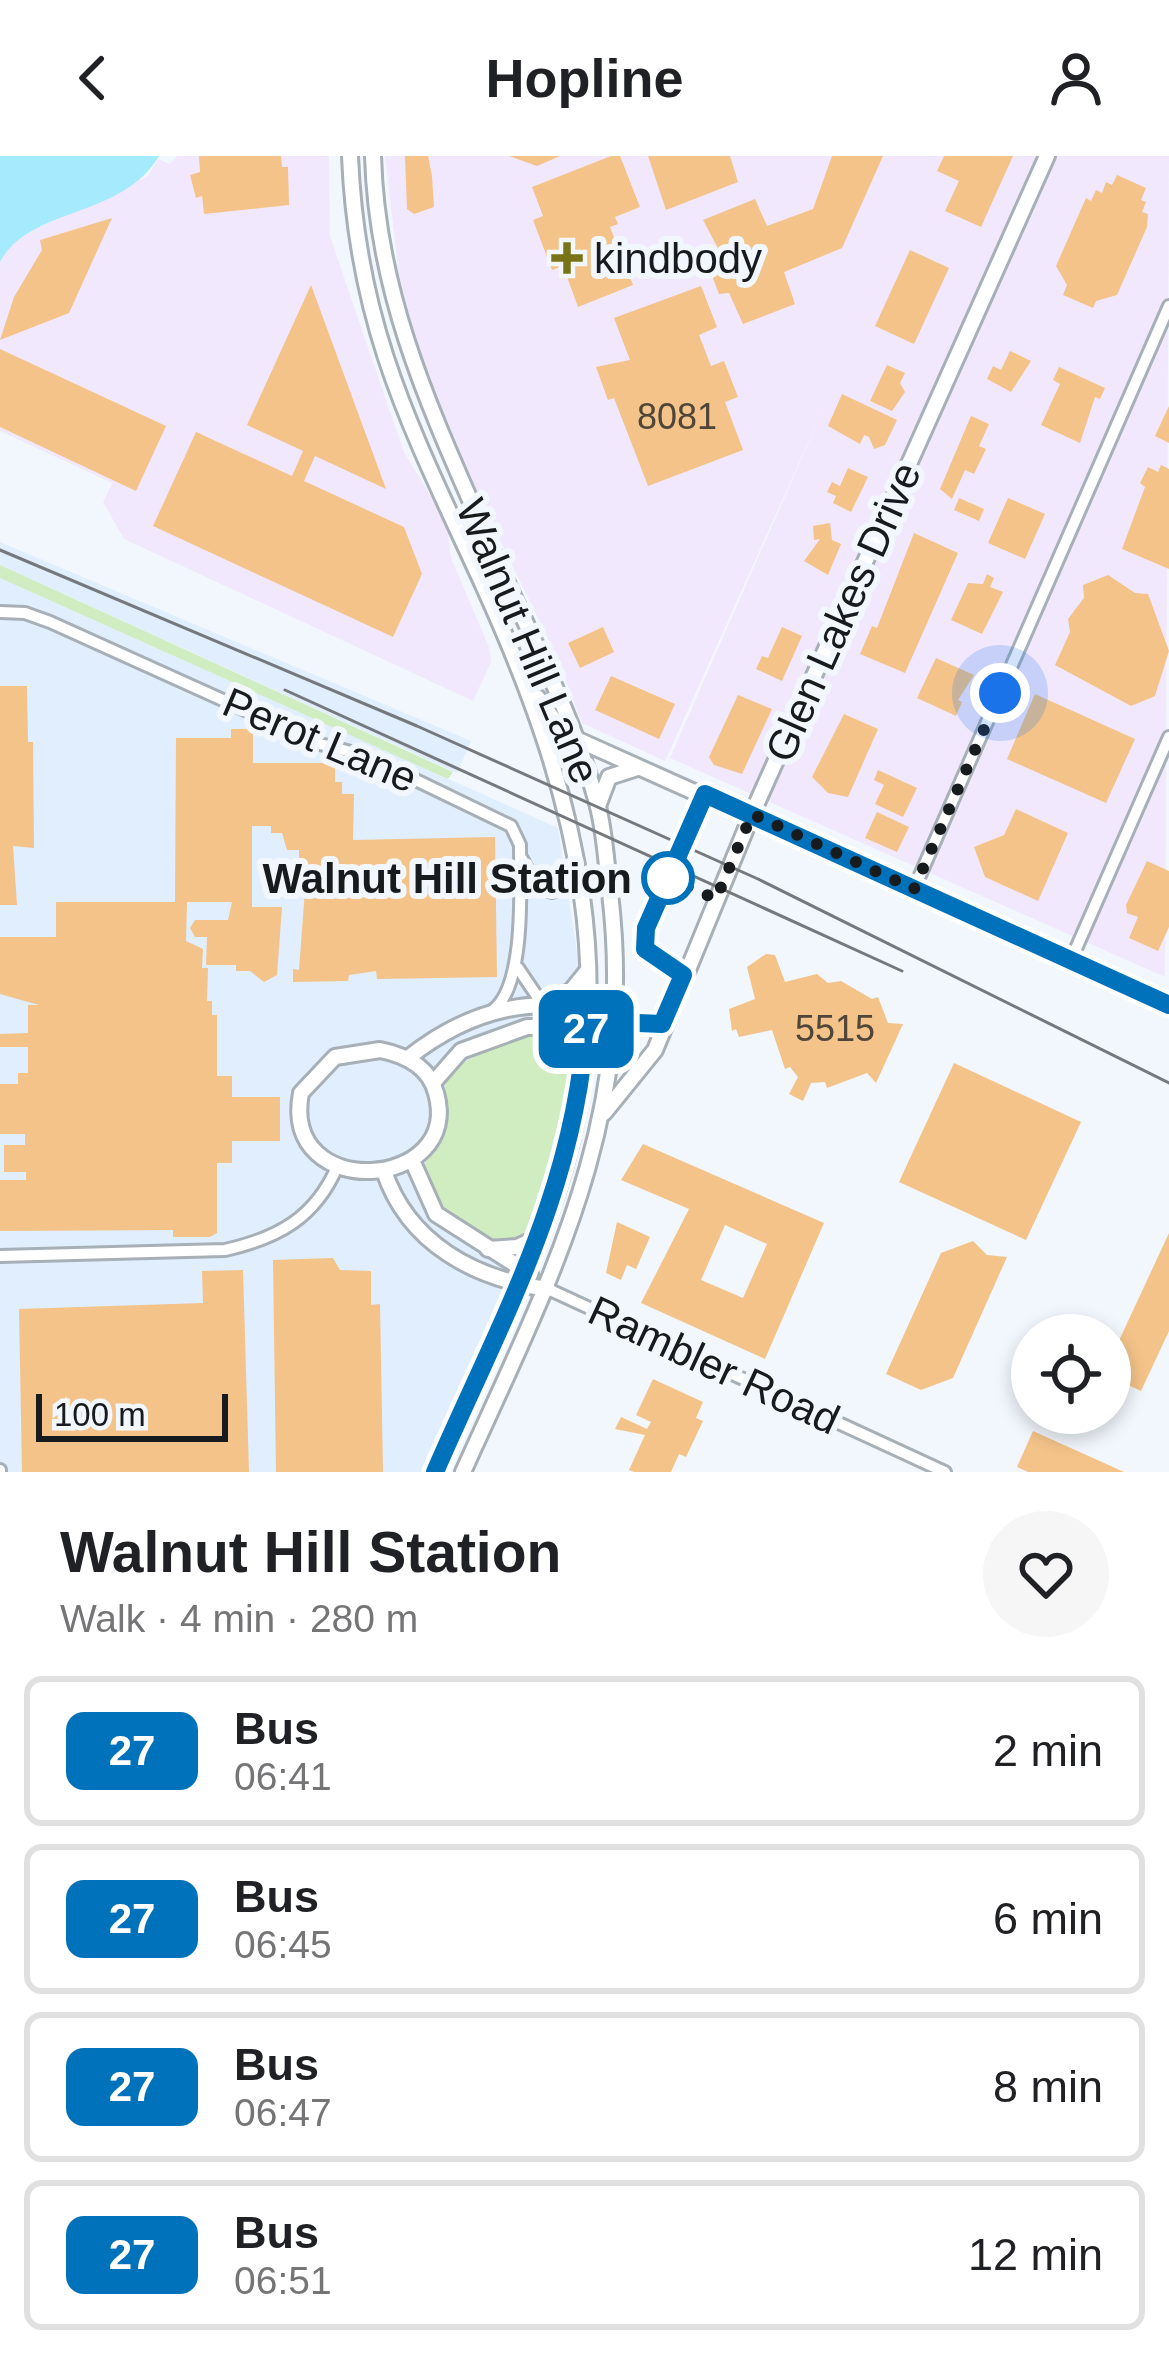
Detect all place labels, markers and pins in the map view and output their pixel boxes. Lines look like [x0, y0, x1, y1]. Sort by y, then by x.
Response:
place label: kindbody [594, 235, 762, 282]
marker: kindbody [551, 242, 583, 274]
marker: Walnut Hill Station [643, 853, 693, 903]
place label: Walnut Hill Station [263, 855, 632, 902]

